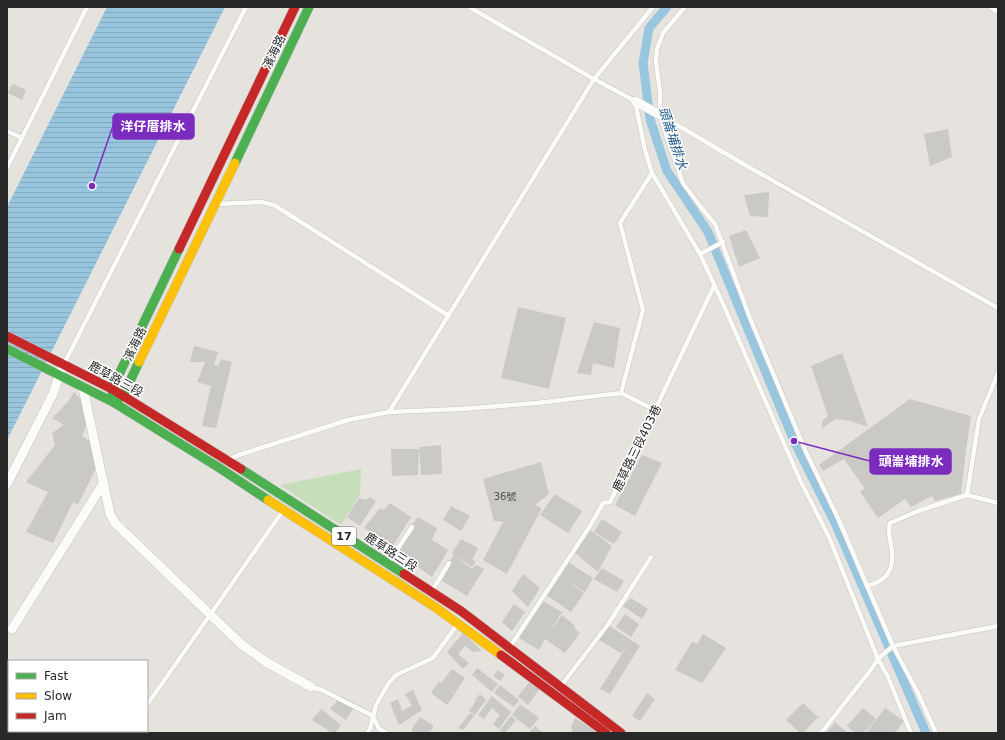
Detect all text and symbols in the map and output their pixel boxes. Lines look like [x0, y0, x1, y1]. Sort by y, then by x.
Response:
street label: 濱海路 [260, 33, 288, 71]
water label: 頭崙埔排水 [656, 105, 690, 172]
callout: 洋仔厝排水 [113, 114, 194, 139]
text: 洋仔厝排水 [120, 119, 186, 134]
street label: 濱海路 [121, 325, 149, 363]
street label: 鹿草路三段 [86, 358, 146, 400]
street label: 鹿草路三段403巷 [610, 402, 664, 494]
callout: 頭崙埔排水 [870, 449, 951, 474]
text: 頭崙埔排水 [878, 454, 944, 469]
house number: 36號 [494, 491, 516, 502]
road number: 17 [332, 527, 356, 545]
street label: 鹿草路三段 [362, 530, 420, 574]
legend [8, 660, 148, 732]
text: Fast [44, 669, 68, 683]
text: Slow [44, 689, 72, 703]
text: Jam [43, 709, 67, 723]

